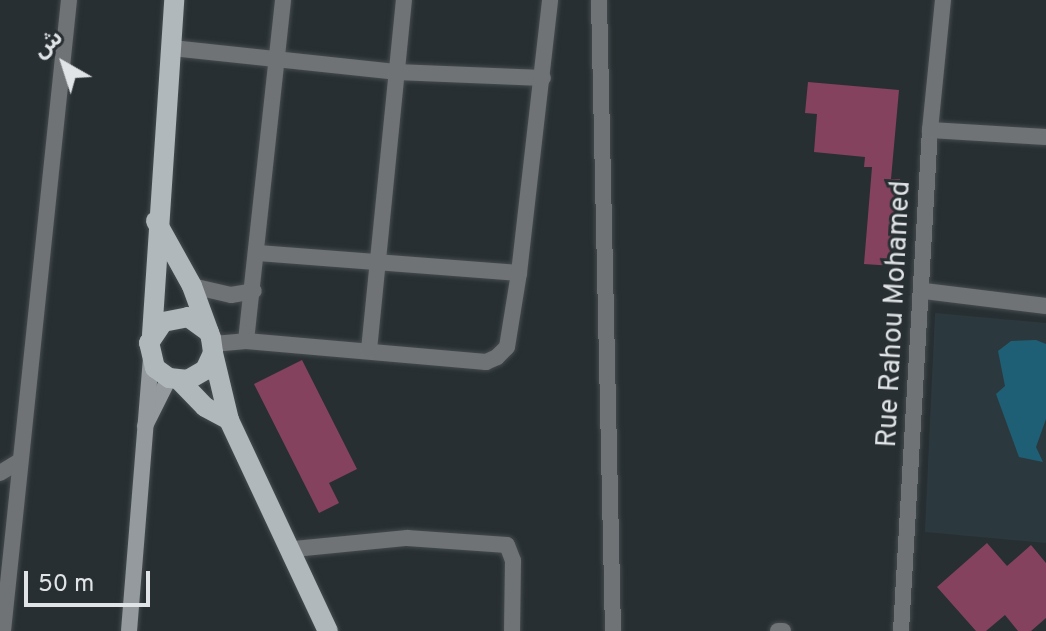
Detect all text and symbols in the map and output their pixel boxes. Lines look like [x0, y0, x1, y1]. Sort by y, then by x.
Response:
north arrow [24, 24, 104, 104]
text: ش [28, 25, 69, 65]
street label: Rue Rahou Mohamed [871, 180, 919, 448]
scale bar [28, 555, 154, 605]
text: 50 m [38, 570, 94, 600]

